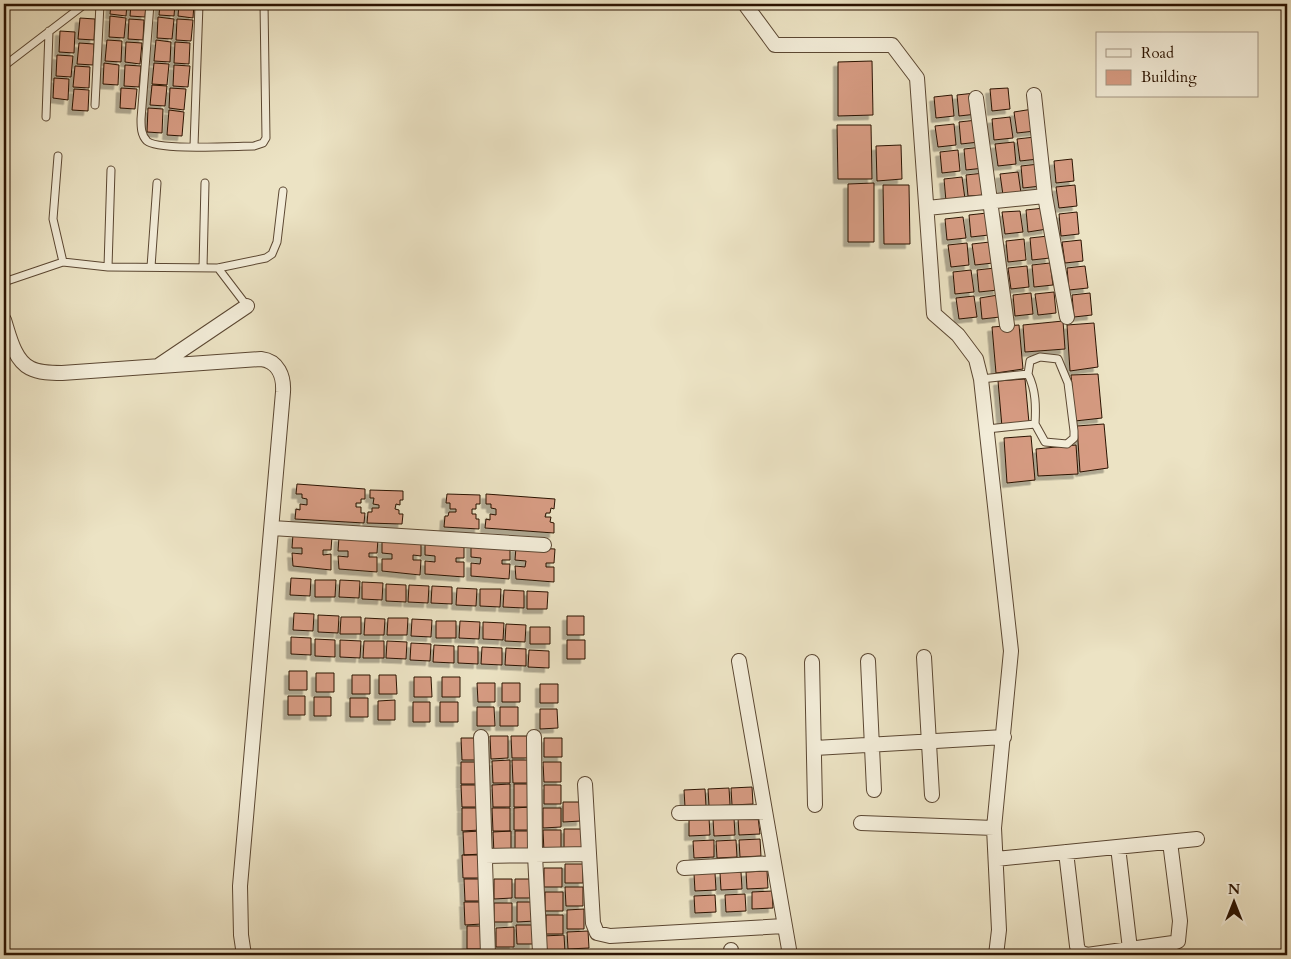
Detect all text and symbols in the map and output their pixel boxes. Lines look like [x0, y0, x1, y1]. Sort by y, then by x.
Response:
legend [1096, 32, 1258, 98]
text: Road [1141, 43, 1174, 63]
text: Building [1141, 67, 1197, 87]
north arrow [1208, 876, 1258, 926]
text: N [1228, 880, 1240, 899]

